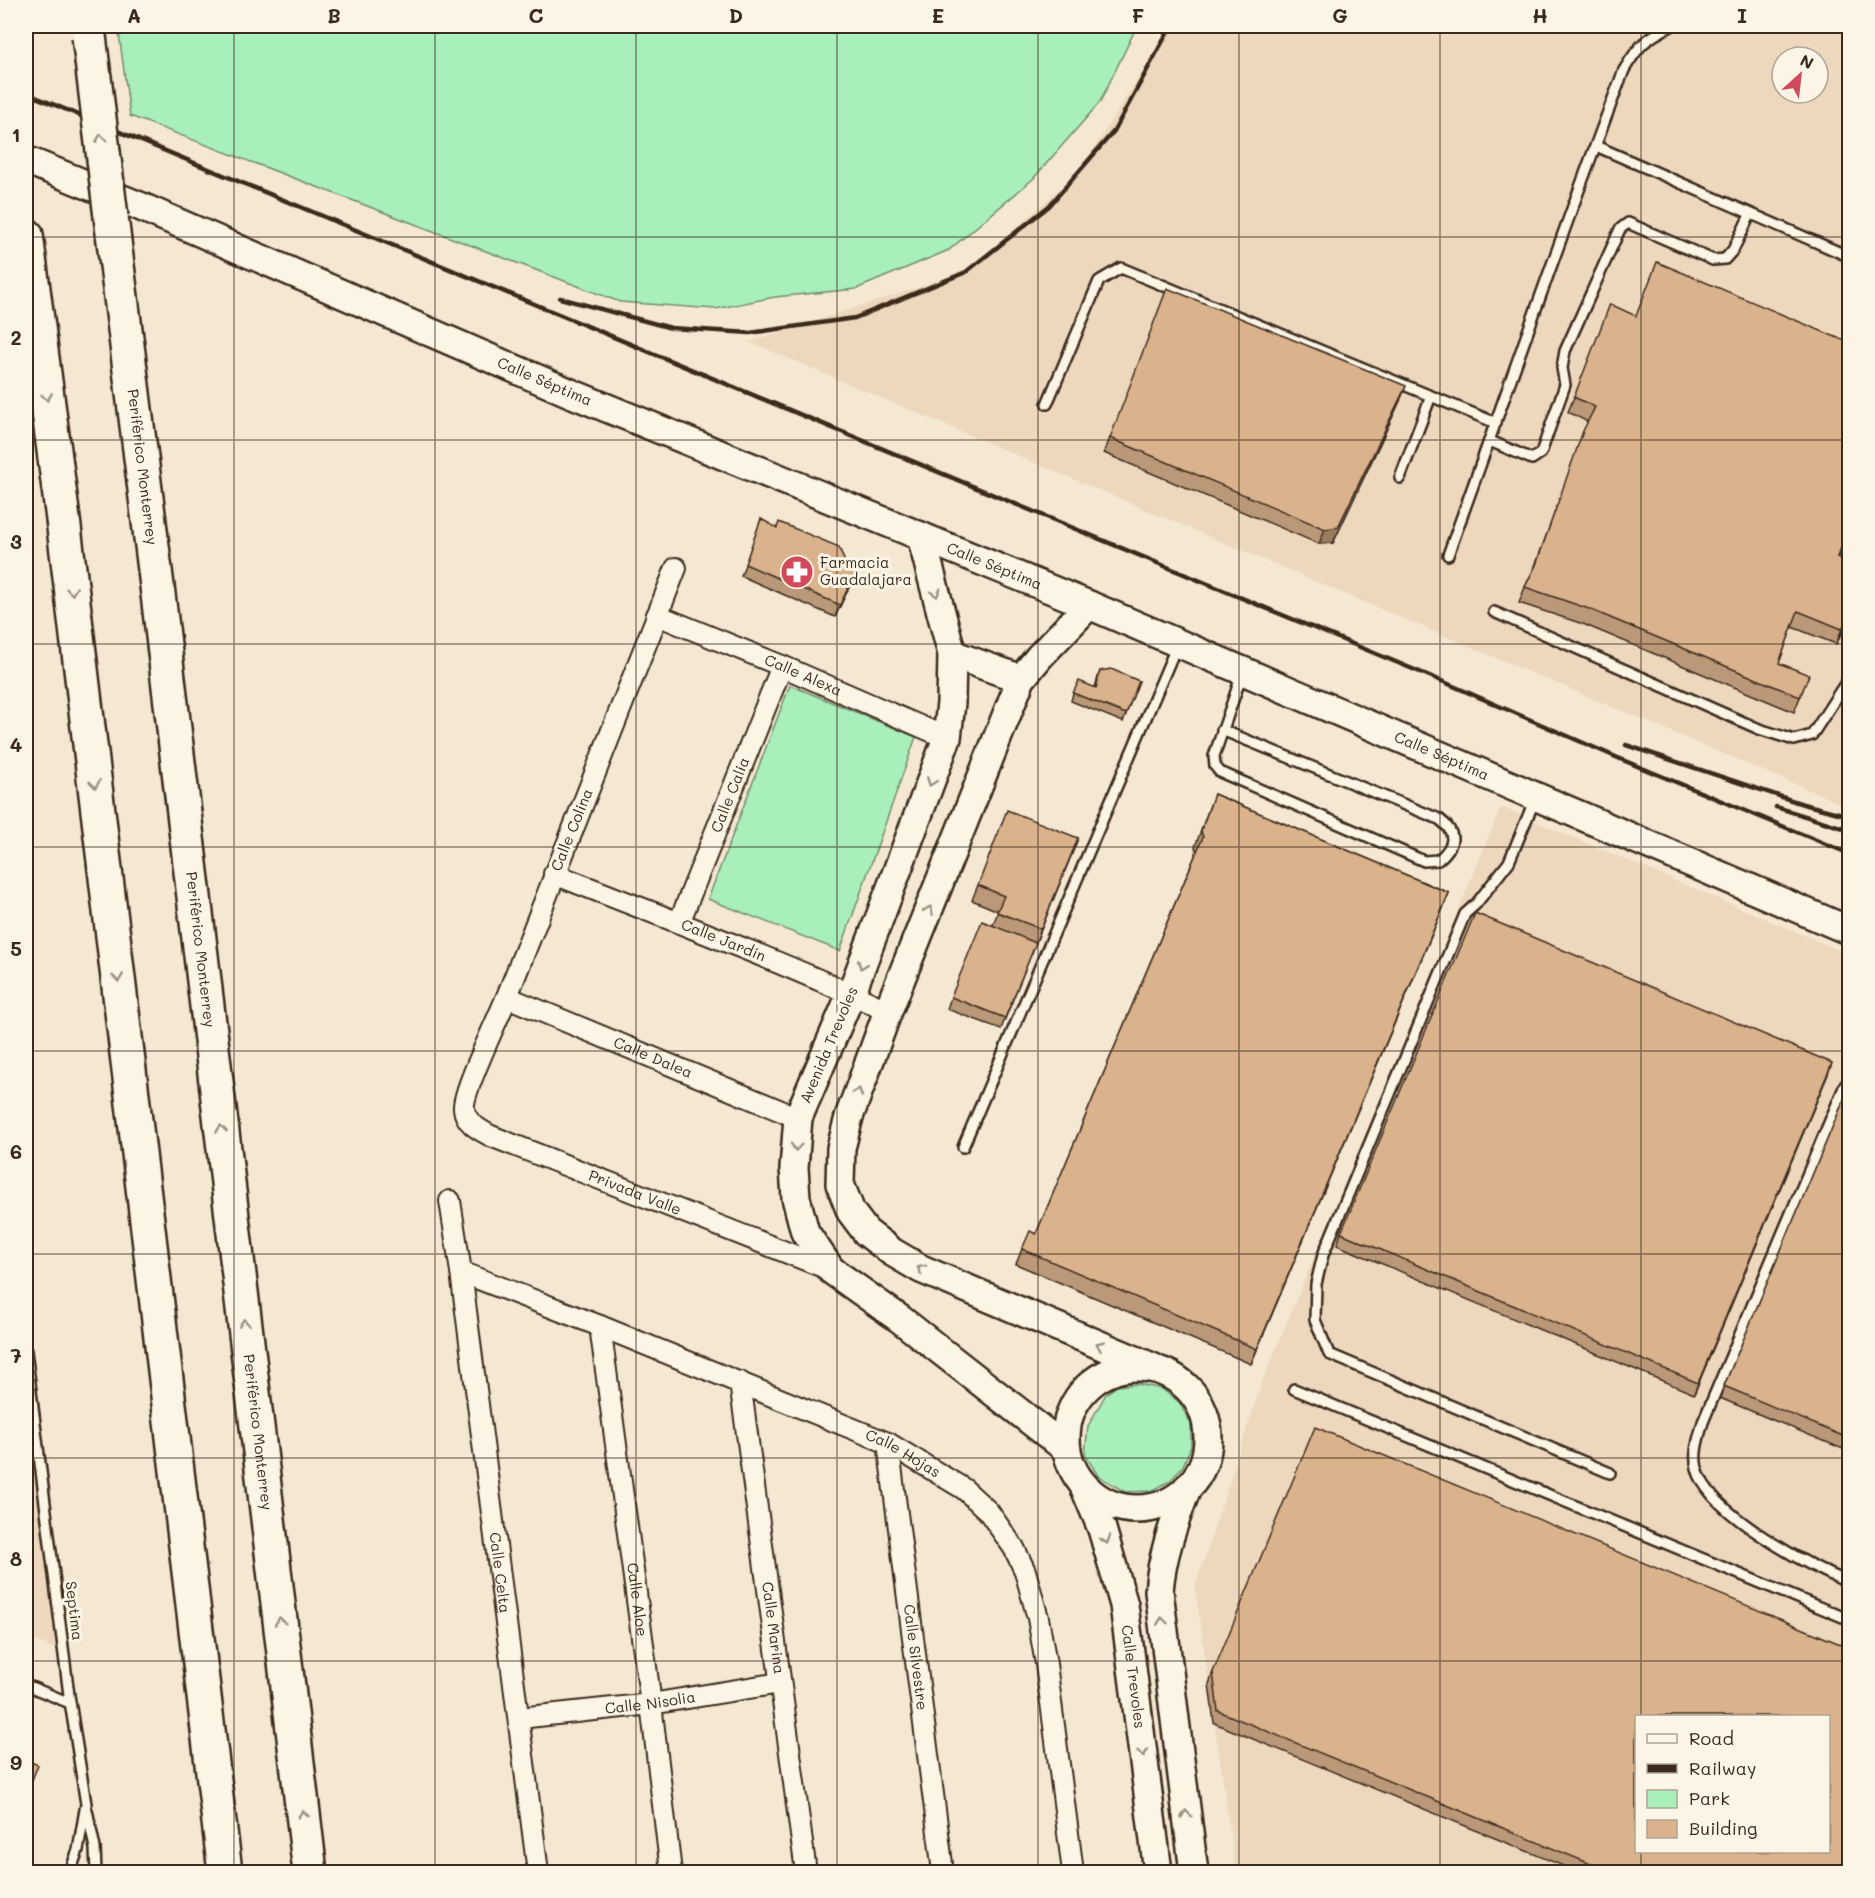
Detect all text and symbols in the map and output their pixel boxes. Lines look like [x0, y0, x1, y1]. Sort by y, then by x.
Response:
text: A [127, 2, 141, 28]
text: B [327, 2, 341, 28]
text: C [529, 2, 544, 28]
text: D [729, 2, 743, 28]
text: E [932, 2, 944, 28]
text: F [1132, 2, 1145, 28]
text: G [1332, 2, 1348, 28]
text: H [1532, 2, 1548, 28]
text: I [1737, 2, 1747, 28]
north arrow [1770, 45, 1830, 105]
text: N [1797, 49, 1817, 73]
text: 1 [12, 121, 20, 147]
one-way arrow [96, 133, 108, 143]
text: 2 [10, 324, 22, 350]
street label: Calle Séptima [494, 352, 595, 410]
street label: Periférico Monterrey [124, 388, 163, 546]
one-way arrow [40, 393, 53, 402]
text: 3 [10, 528, 22, 554]
street label: Calle Séptima [944, 537, 1045, 594]
place label: Farmacia Guadalajara [820, 552, 912, 589]
pharmacy icon: Farmacia Guadalajara [779, 554, 815, 590]
one-way arrow [65, 586, 78, 595]
one-way arrow [928, 587, 941, 597]
street label: Calle Alexa [762, 649, 845, 700]
street label: Calle Séptima [1391, 726, 1492, 784]
text: 4 [10, 731, 23, 757]
street label: Calle Calia [705, 754, 753, 835]
one-way arrow [925, 776, 938, 787]
one-way arrow [88, 780, 101, 789]
street label: Calle Colina [545, 785, 597, 874]
street label: Periférico Monterrey [182, 870, 221, 1029]
one-way arrow [921, 905, 934, 916]
street label: Calle Jardín [679, 914, 769, 966]
text: 5 [10, 935, 22, 961]
one-way arrow [857, 958, 869, 969]
one-way arrow [111, 973, 124, 983]
street label: Avenida Trevoles [794, 983, 862, 1106]
street label: Calle Dalea [611, 1031, 696, 1082]
one-way arrow [851, 1087, 864, 1098]
one-way arrow [216, 1125, 228, 1134]
text: 6 [10, 1138, 22, 1164]
one-way arrow [790, 1142, 803, 1151]
street label: Privada Valle [586, 1165, 685, 1219]
one-way arrow [916, 1264, 927, 1276]
one-way arrow [239, 1318, 251, 1327]
one-way arrow [1096, 1341, 1107, 1353]
text: 7 [10, 1342, 22, 1368]
street label: Periférico Monterrey [239, 1353, 278, 1511]
street label: Calle Hojas [863, 1424, 945, 1482]
street label: Calle Celta [485, 1531, 516, 1614]
one-way arrow [1099, 1534, 1111, 1545]
text: 8 [10, 1545, 22, 1571]
street label: Calle Aloe [623, 1561, 653, 1637]
street label: Septima [61, 1580, 89, 1642]
street label: Calle Marina [758, 1580, 790, 1675]
street label: Calle Silvestre [900, 1603, 933, 1711]
one-way arrow [274, 1616, 286, 1625]
one-way arrow [1156, 1616, 1168, 1626]
street label: Calle Trevoles [1118, 1624, 1151, 1729]
street label: Calle Nisolia [604, 1686, 697, 1718]
legend [1635, 1715, 1830, 1853]
text: Road [1689, 1726, 1734, 1750]
one-way arrow [1136, 1748, 1148, 1757]
text: 9 [10, 1749, 22, 1775]
text: Railway [1689, 1756, 1756, 1780]
text: Park [1689, 1786, 1730, 1810]
one-way arrow [297, 1810, 310, 1819]
one-way arrow [1181, 1810, 1193, 1819]
text: Building [1689, 1816, 1757, 1840]

